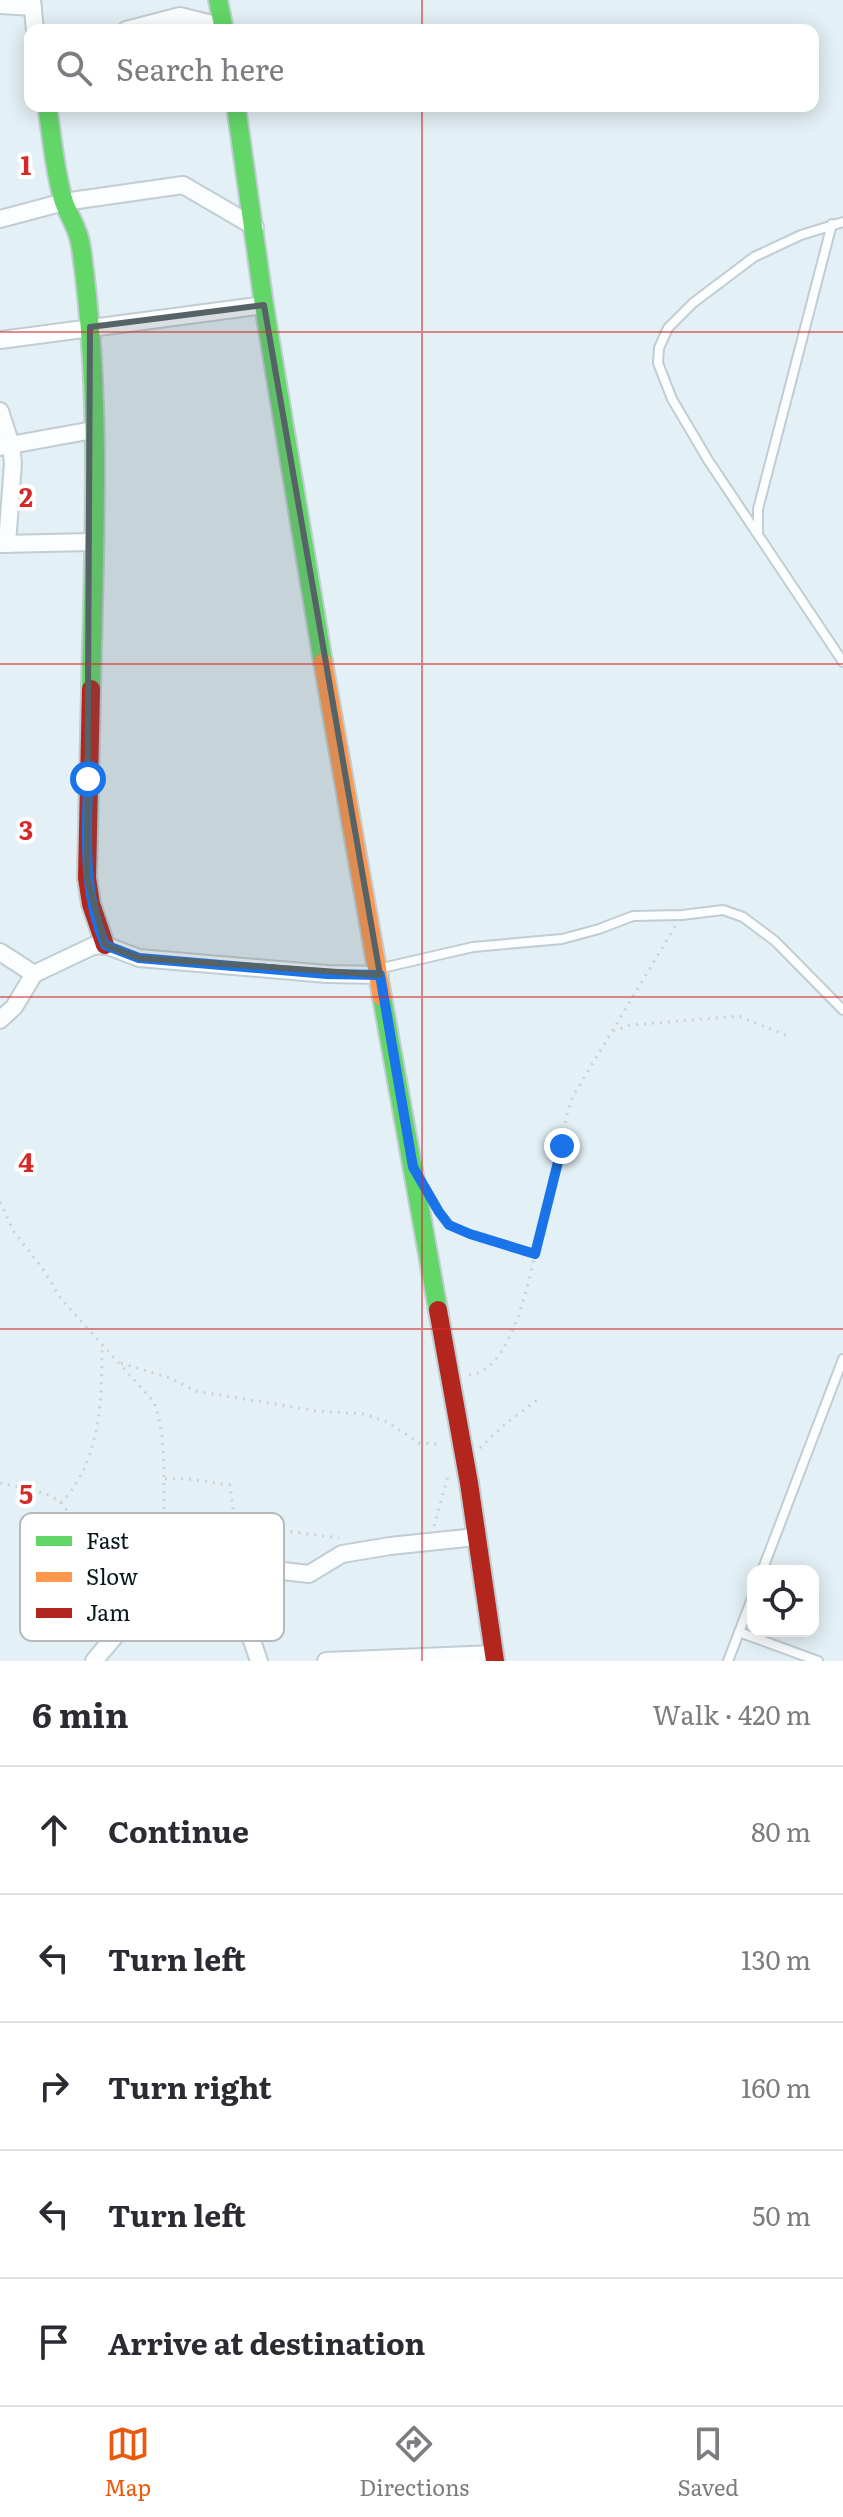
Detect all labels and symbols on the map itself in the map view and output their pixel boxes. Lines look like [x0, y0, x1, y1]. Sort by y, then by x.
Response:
text: 1 [21, 144, 32, 183]
text: 2 [19, 476, 33, 515]
route start [70, 761, 106, 797]
text: 3 [19, 809, 33, 848]
route end [544, 1128, 580, 1164]
text: 4 [18, 1141, 34, 1180]
text: 5 [19, 1473, 33, 1512]
legend [20, 1513, 284, 1641]
text: Fast [86, 1523, 129, 1556]
text: Slow [86, 1559, 138, 1592]
text: Jam [86, 1595, 130, 1628]

